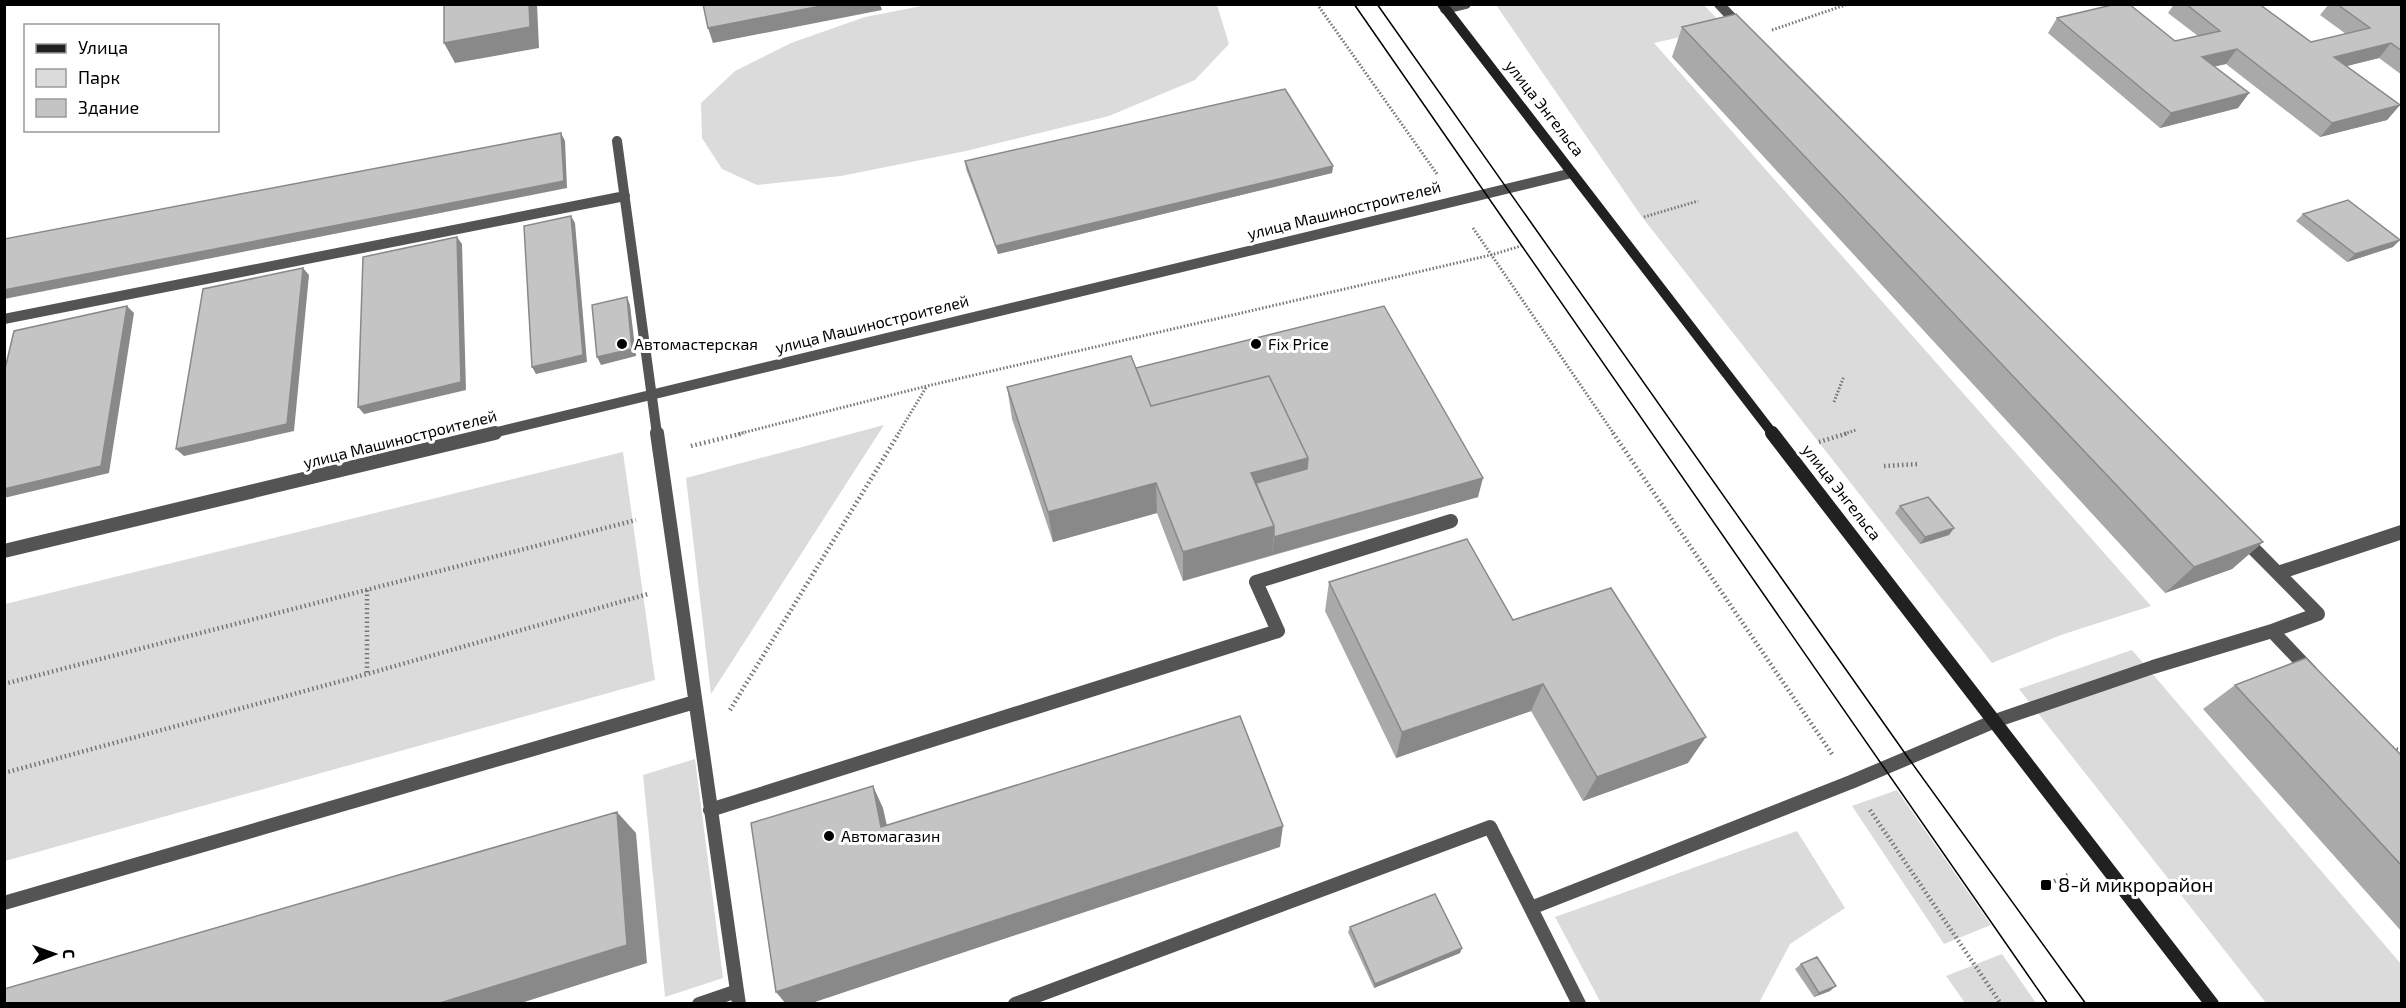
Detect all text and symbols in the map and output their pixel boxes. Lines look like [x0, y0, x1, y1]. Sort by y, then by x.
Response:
legend [24, 24, 219, 132]
text: Улица [78, 36, 128, 58]
street label: улица Энгельса [1501, 56, 1589, 160]
text: Парк [78, 66, 120, 88]
text: Здание [78, 96, 139, 118]
street label: улица Машиностроителей [1245, 176, 1443, 244]
street label: улица Машиностроителей [773, 290, 971, 358]
place label: Автомастерская [634, 334, 758, 353]
place label: Fix Price [1268, 334, 1329, 353]
marker: Автомастерская [615, 337, 629, 351]
marker: Fix Price [1249, 337, 1263, 351]
street label: улица Машиностроителей [301, 405, 499, 473]
street label: улица Энгельса [1798, 440, 1886, 544]
place label: Автомагазин [841, 826, 940, 845]
marker: Автомагазин [822, 829, 836, 843]
place label: 8-й микрорайон [2058, 872, 2213, 896]
marker: 8-й микрорайон [2039, 878, 2053, 892]
north arrow [24, 924, 84, 984]
text: С [60, 949, 79, 959]

